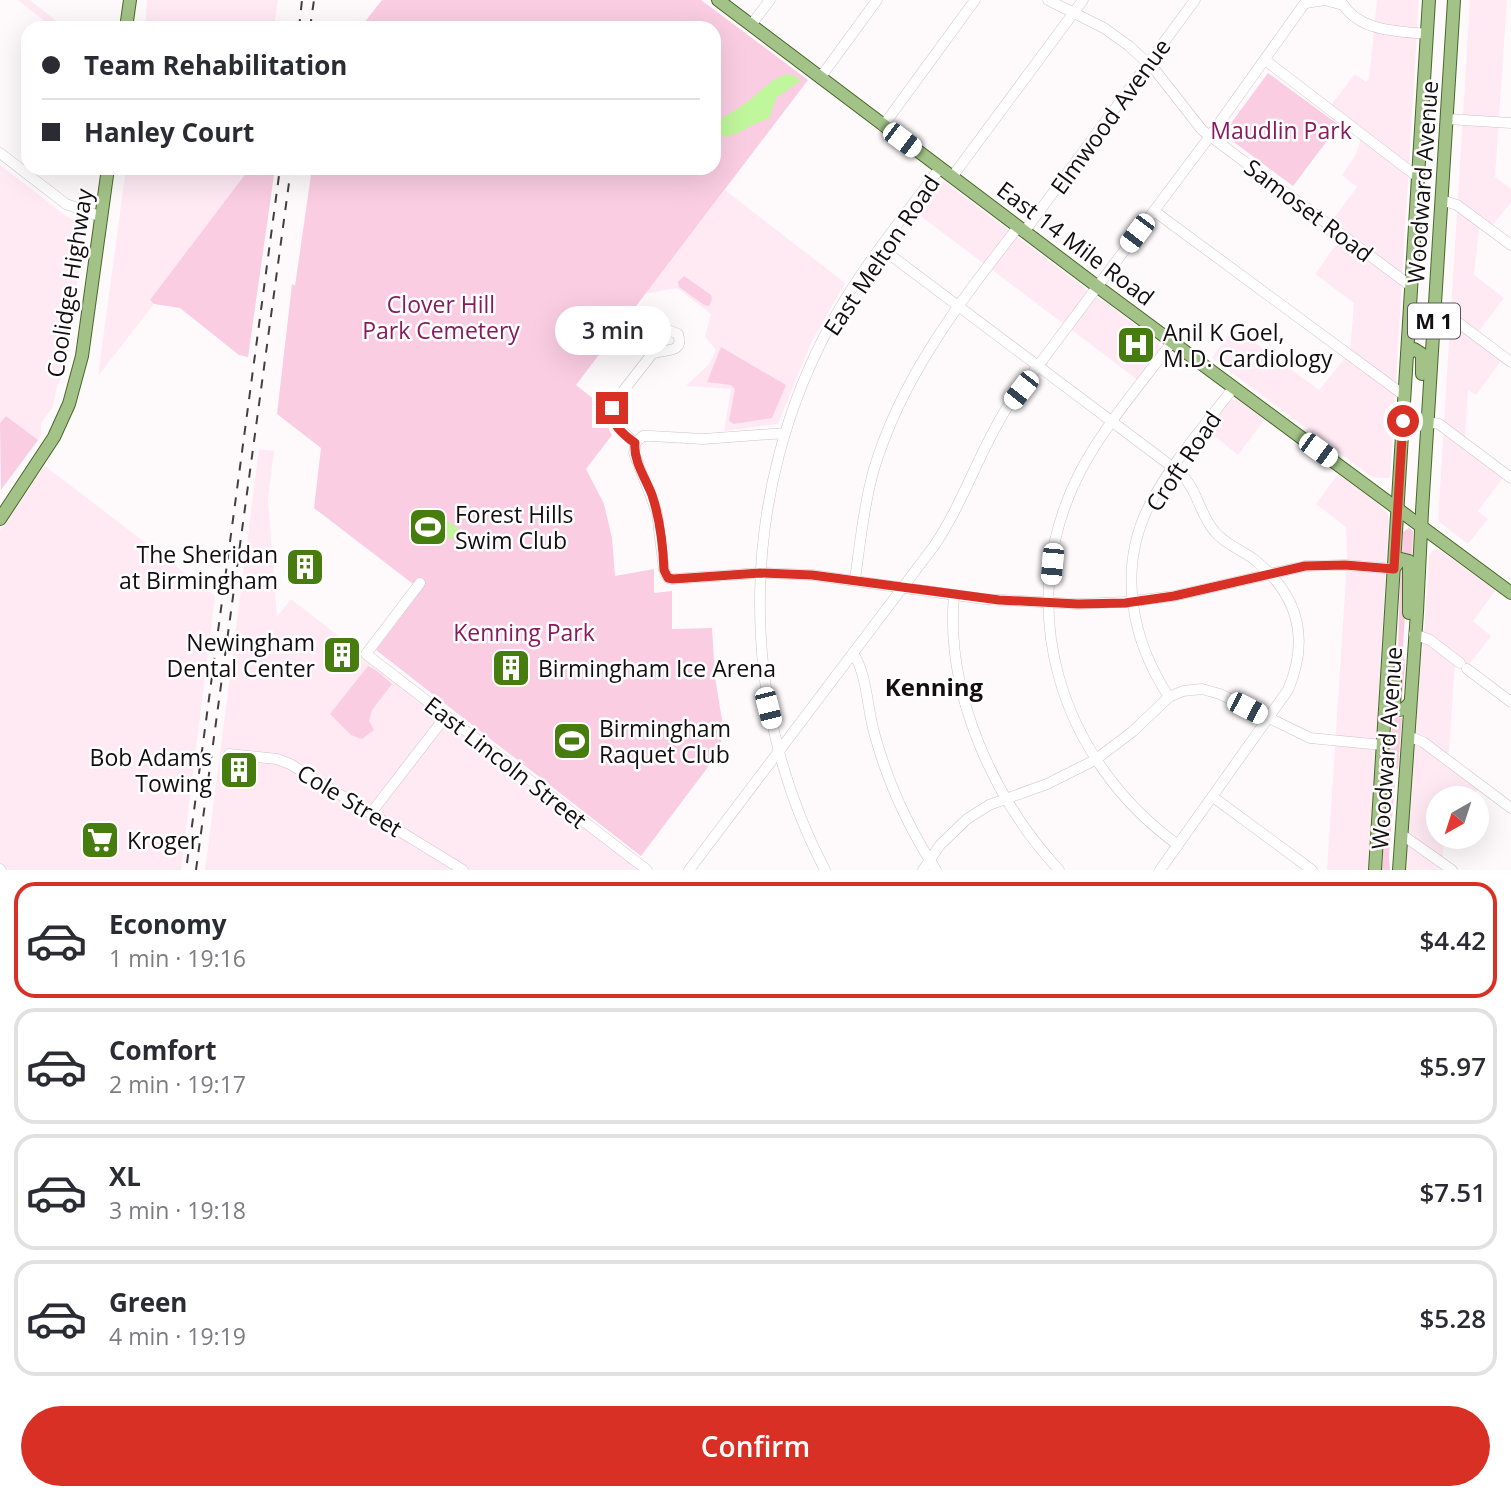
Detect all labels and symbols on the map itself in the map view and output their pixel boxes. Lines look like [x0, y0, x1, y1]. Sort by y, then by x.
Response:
street label: Elmwood Avenue [1043, 32, 1177, 200]
street label: Woodward Avenue [1399, 80, 1445, 284]
park label: Maudlin Park [1210, 114, 1352, 146]
car [879, 119, 926, 161]
street label: Samoset Road [1238, 151, 1380, 269]
street label: East Melton Road [815, 168, 947, 342]
street label: East 14 Mile Road [991, 173, 1161, 313]
street label: Coolidge Highway [38, 186, 100, 380]
car [1116, 210, 1159, 256]
park label: Clover Hill Park Cemetery [362, 288, 520, 346]
road number: M 1 [1408, 304, 1460, 338]
callout: 3 min [554, 306, 670, 356]
place label: Anil K Goel, M.D. Cardiology [1163, 316, 1333, 374]
hospital icon: Anil K Goel, M.D. Cardiology [1115, 324, 1157, 366]
car [1000, 367, 1043, 413]
route end [596, 392, 628, 424]
street label: Croft Road [1138, 405, 1228, 517]
route start [1387, 405, 1419, 437]
car [1295, 429, 1342, 471]
place label: Forest Hills Swim Club [455, 498, 574, 556]
sports icon: Forest Hills Swim Club [407, 506, 449, 548]
place label: The Sheridan at Birmingham [119, 538, 278, 596]
car [1040, 542, 1065, 586]
building icon: The Sheridan at Birmingham [284, 546, 326, 588]
park label: Kenning Park [453, 616, 595, 648]
place label: Newingham Dental Center [167, 626, 316, 684]
building icon: Newingham Dental Center [321, 634, 363, 676]
street label: Woodward Avenue [1363, 646, 1409, 850]
building icon: Birmingham Ice Arena [490, 647, 532, 689]
place label: Birmingham Ice Arena [538, 652, 776, 684]
district label: Kenning [885, 670, 984, 703]
car [753, 685, 784, 731]
street label: East Lincoln Street [418, 689, 594, 835]
car [1224, 689, 1271, 727]
place label: Birmingham Raquet Club [599, 712, 731, 770]
sports icon: Birmingham Raquet Club [551, 720, 593, 762]
place label: Bob Adams Towing [90, 741, 213, 799]
building icon: Bob Adams Towing [218, 749, 260, 791]
street label: Cole Street [292, 756, 408, 844]
north arrow [1426, 786, 1489, 849]
supermarket icon: Kroger [79, 819, 121, 861]
place label: Kroger [127, 824, 200, 856]

